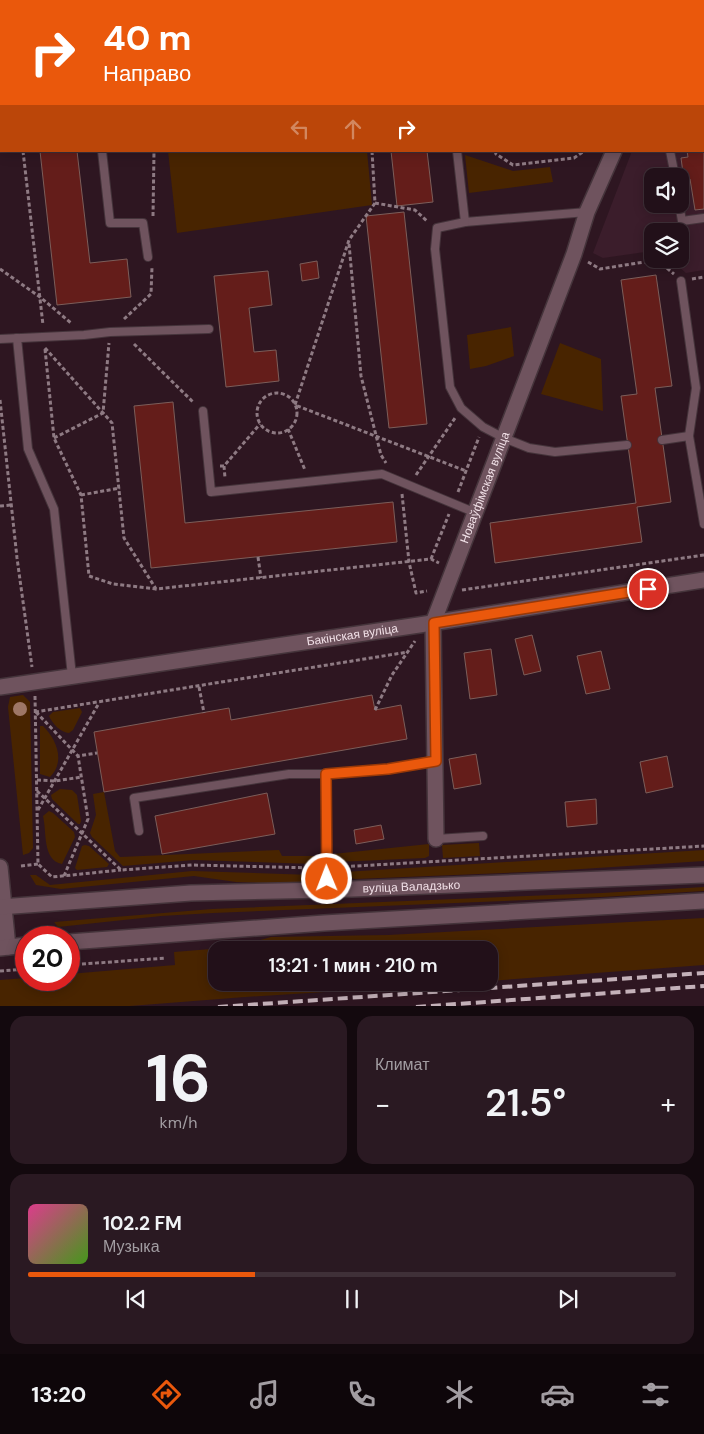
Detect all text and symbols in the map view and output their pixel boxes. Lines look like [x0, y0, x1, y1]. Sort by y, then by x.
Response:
text: 40 m [103, 15, 192, 61]
icon: right [20, 20, 85, 85]
text: Направо [103, 59, 191, 88]
icon: left [286, 115, 314, 143]
icon: ahead [339, 115, 367, 143]
icon: right [392, 115, 420, 143]
map controls [644, 168, 689, 268]
button: sound [644, 168, 689, 213]
button: layers [644, 223, 689, 268]
street label: Новаўфімская вуліца [456, 429, 513, 546]
pin [627, 568, 669, 610]
icon: arrive [634, 575, 662, 603]
street label: Бакінская вуліца [305, 620, 399, 650]
position arrow [300, 852, 352, 904]
street label: вуліца Валадзько [362, 877, 461, 897]
speed limit sign: 20 [15, 926, 80, 991]
text: 13:21 · 1 мин · 210 m [268, 953, 438, 978]
text: 16 [146, 1037, 211, 1121]
text: Климат [375, 1054, 429, 1075]
text: 21.5° [485, 1078, 566, 1128]
text: − [375, 1086, 390, 1123]
text: + [661, 1086, 676, 1123]
text: km/h [160, 1112, 197, 1133]
text: 102.2 FM [103, 1211, 182, 1236]
text: Музыка [103, 1236, 160, 1257]
icon: previous [122, 1285, 150, 1313]
icon: pause [338, 1285, 366, 1313]
icon: next [554, 1285, 582, 1313]
icon: directions [149, 1377, 184, 1412]
icon: music [247, 1377, 282, 1412]
icon: phone [344, 1377, 379, 1412]
icon: climate [442, 1377, 477, 1412]
icon: car [540, 1377, 575, 1412]
icon: filters [638, 1377, 673, 1412]
text: 13:20 [31, 1380, 86, 1409]

